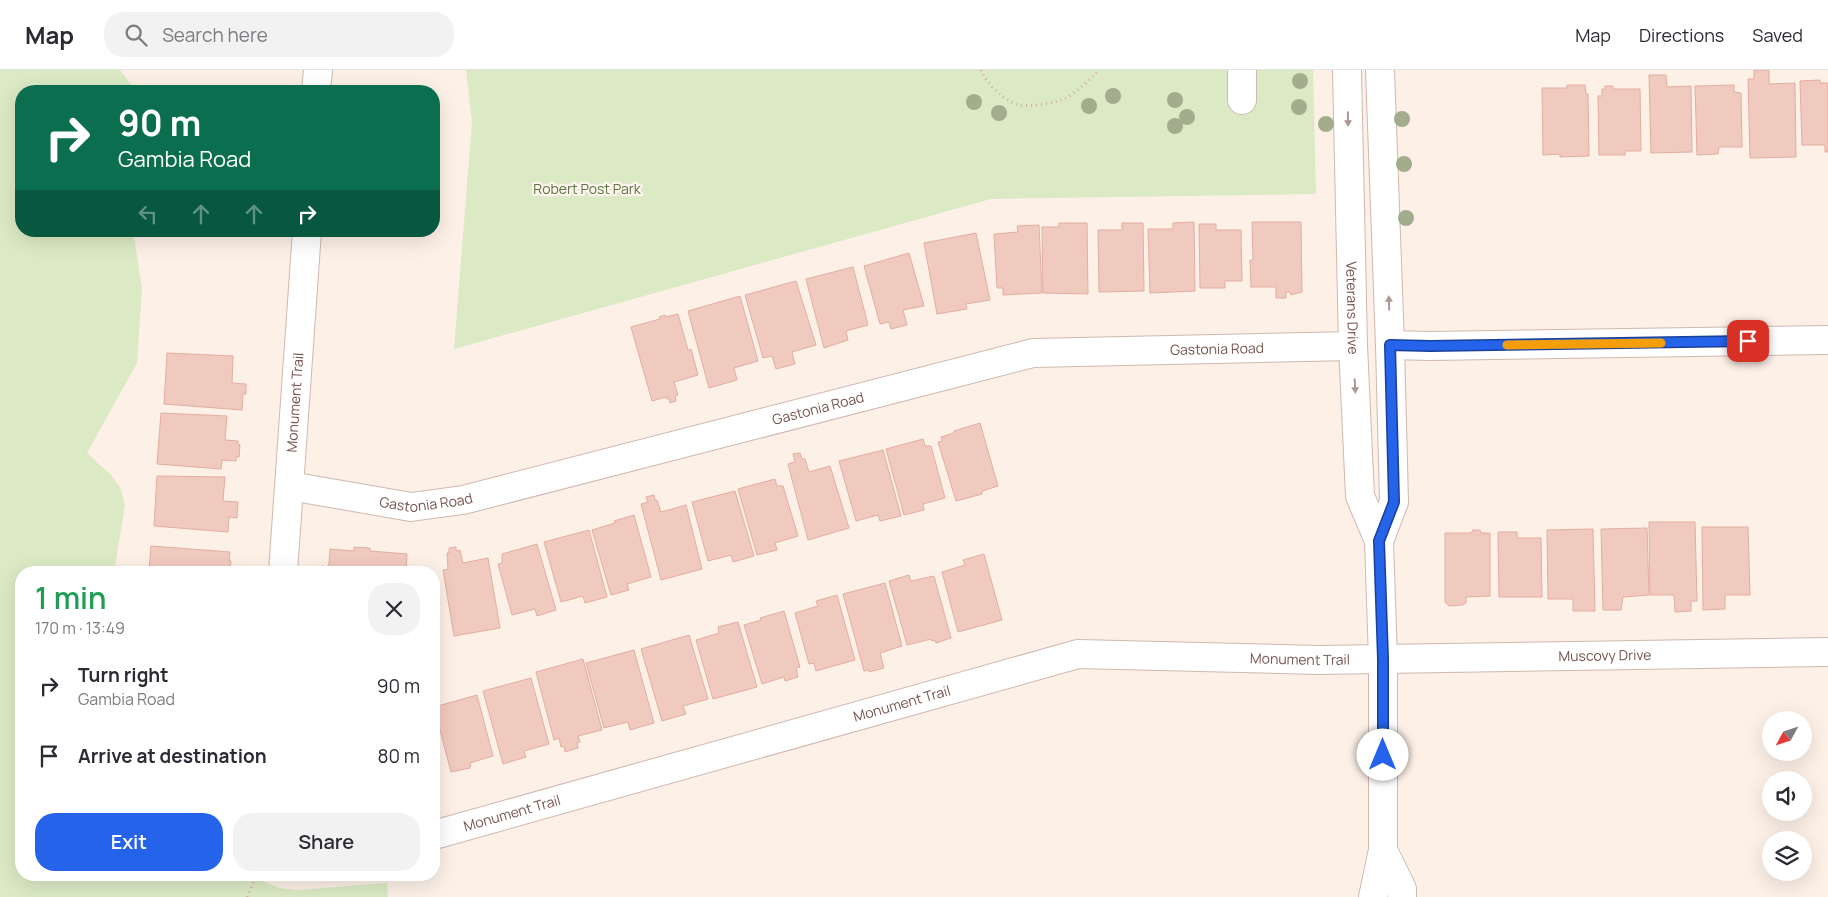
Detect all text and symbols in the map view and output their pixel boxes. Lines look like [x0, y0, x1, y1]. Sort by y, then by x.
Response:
search box [104, 12, 454, 57]
text: Map [25, 18, 74, 51]
icon: search [122, 21, 150, 49]
text: Search here [162, 22, 268, 48]
text: Map [1575, 23, 1611, 47]
text: Directions [1639, 23, 1724, 47]
text: Saved [1752, 23, 1803, 47]
text: 90 m [118, 99, 201, 147]
icon: right [35, 105, 100, 170]
one-way arrow [1344, 111, 1352, 127]
text: Gambia Road [118, 144, 251, 174]
park label: Robert Post Park [533, 179, 642, 198]
icon: left [134, 200, 162, 228]
icon: ahead [187, 200, 215, 228]
icon: ahead [240, 200, 268, 228]
icon: right [293, 200, 321, 228]
street label: Veterans Drive [1342, 261, 1363, 355]
one-way arrow [1384, 294, 1392, 310]
pin [1727, 320, 1769, 362]
icon: arrive [1734, 327, 1762, 355]
street label: Gastonia Road [1170, 338, 1264, 359]
street label: Monument Trail [281, 352, 307, 453]
one-way arrow [1351, 378, 1359, 394]
street label: Gastonia Road [770, 387, 866, 429]
street label: Gastonia Road [378, 488, 475, 516]
text: 1 min [35, 577, 107, 618]
button: close [368, 583, 420, 635]
text: 170 m · 13:49 [35, 617, 125, 639]
street label: Muscovy Drive [1558, 645, 1652, 665]
street label: Monument Trail [1250, 648, 1350, 669]
text: Turn right [78, 662, 168, 688]
icon: right [35, 672, 63, 700]
text: 90 m [377, 673, 420, 699]
street label: Monument Trail [851, 680, 952, 726]
text: Gambia Road [78, 688, 175, 710]
north arrow [1762, 711, 1812, 761]
map controls [1762, 711, 1812, 881]
position arrow [1356, 728, 1408, 780]
icon: arrive [35, 742, 63, 770]
text: Arrive at destination [78, 743, 267, 769]
text: 80 m [377, 743, 420, 769]
button: sound [1762, 771, 1812, 821]
street label: Monument Trail [461, 790, 563, 835]
button: Exit [35, 813, 223, 871]
button: Share [233, 813, 420, 871]
button: layers [1762, 831, 1812, 881]

